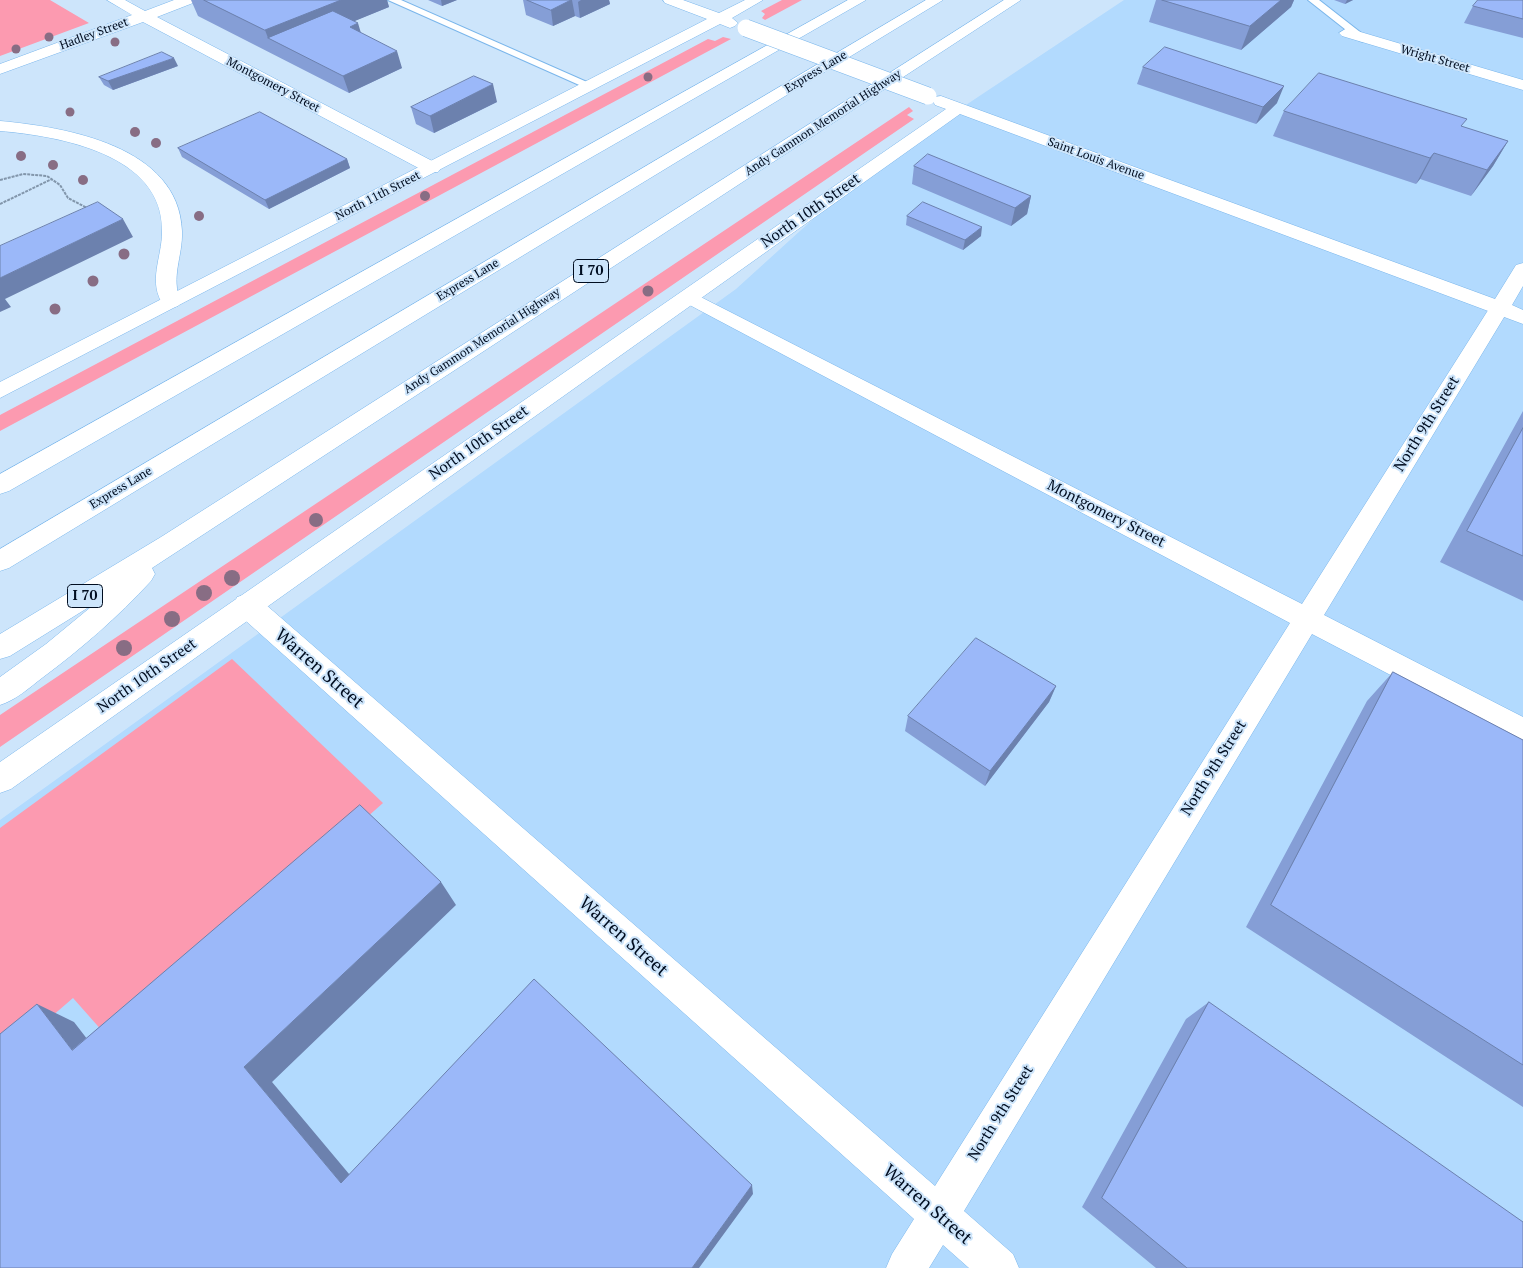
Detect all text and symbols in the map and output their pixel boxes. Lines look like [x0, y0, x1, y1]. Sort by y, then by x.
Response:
street label: Hadley Street [58, 15, 130, 53]
street label: Wright Street [1399, 42, 1471, 76]
street label: Express Lane [782, 48, 850, 96]
street label: Montgomery Street [224, 54, 322, 116]
street label: Andy Gammon Memorial Highway [742, 67, 904, 179]
street label: Saint Louis Avenue [1046, 135, 1146, 183]
street label: North 11th Street [333, 168, 423, 224]
street label: North 10th Street [758, 170, 864, 252]
street label: Express Lane [434, 256, 502, 304]
road number: I 70 [574, 260, 608, 282]
street label: Andy Gammon Memorial Highway [401, 285, 563, 397]
street label: North 9th Street [1390, 373, 1464, 475]
street label: North 10th Street [426, 402, 532, 484]
street label: Express Lane [87, 464, 155, 512]
street label: Montgomery Street [1044, 477, 1168, 551]
road number: I 70 [68, 584, 102, 608]
street label: Warren Street [270, 625, 368, 713]
street label: North 10th Street [94, 635, 200, 717]
street label: North 9th Street [1177, 717, 1251, 819]
street label: Warren Street [574, 893, 672, 981]
street label: North 9th Street [964, 1062, 1038, 1164]
street label: Warren Street [878, 1161, 976, 1249]

